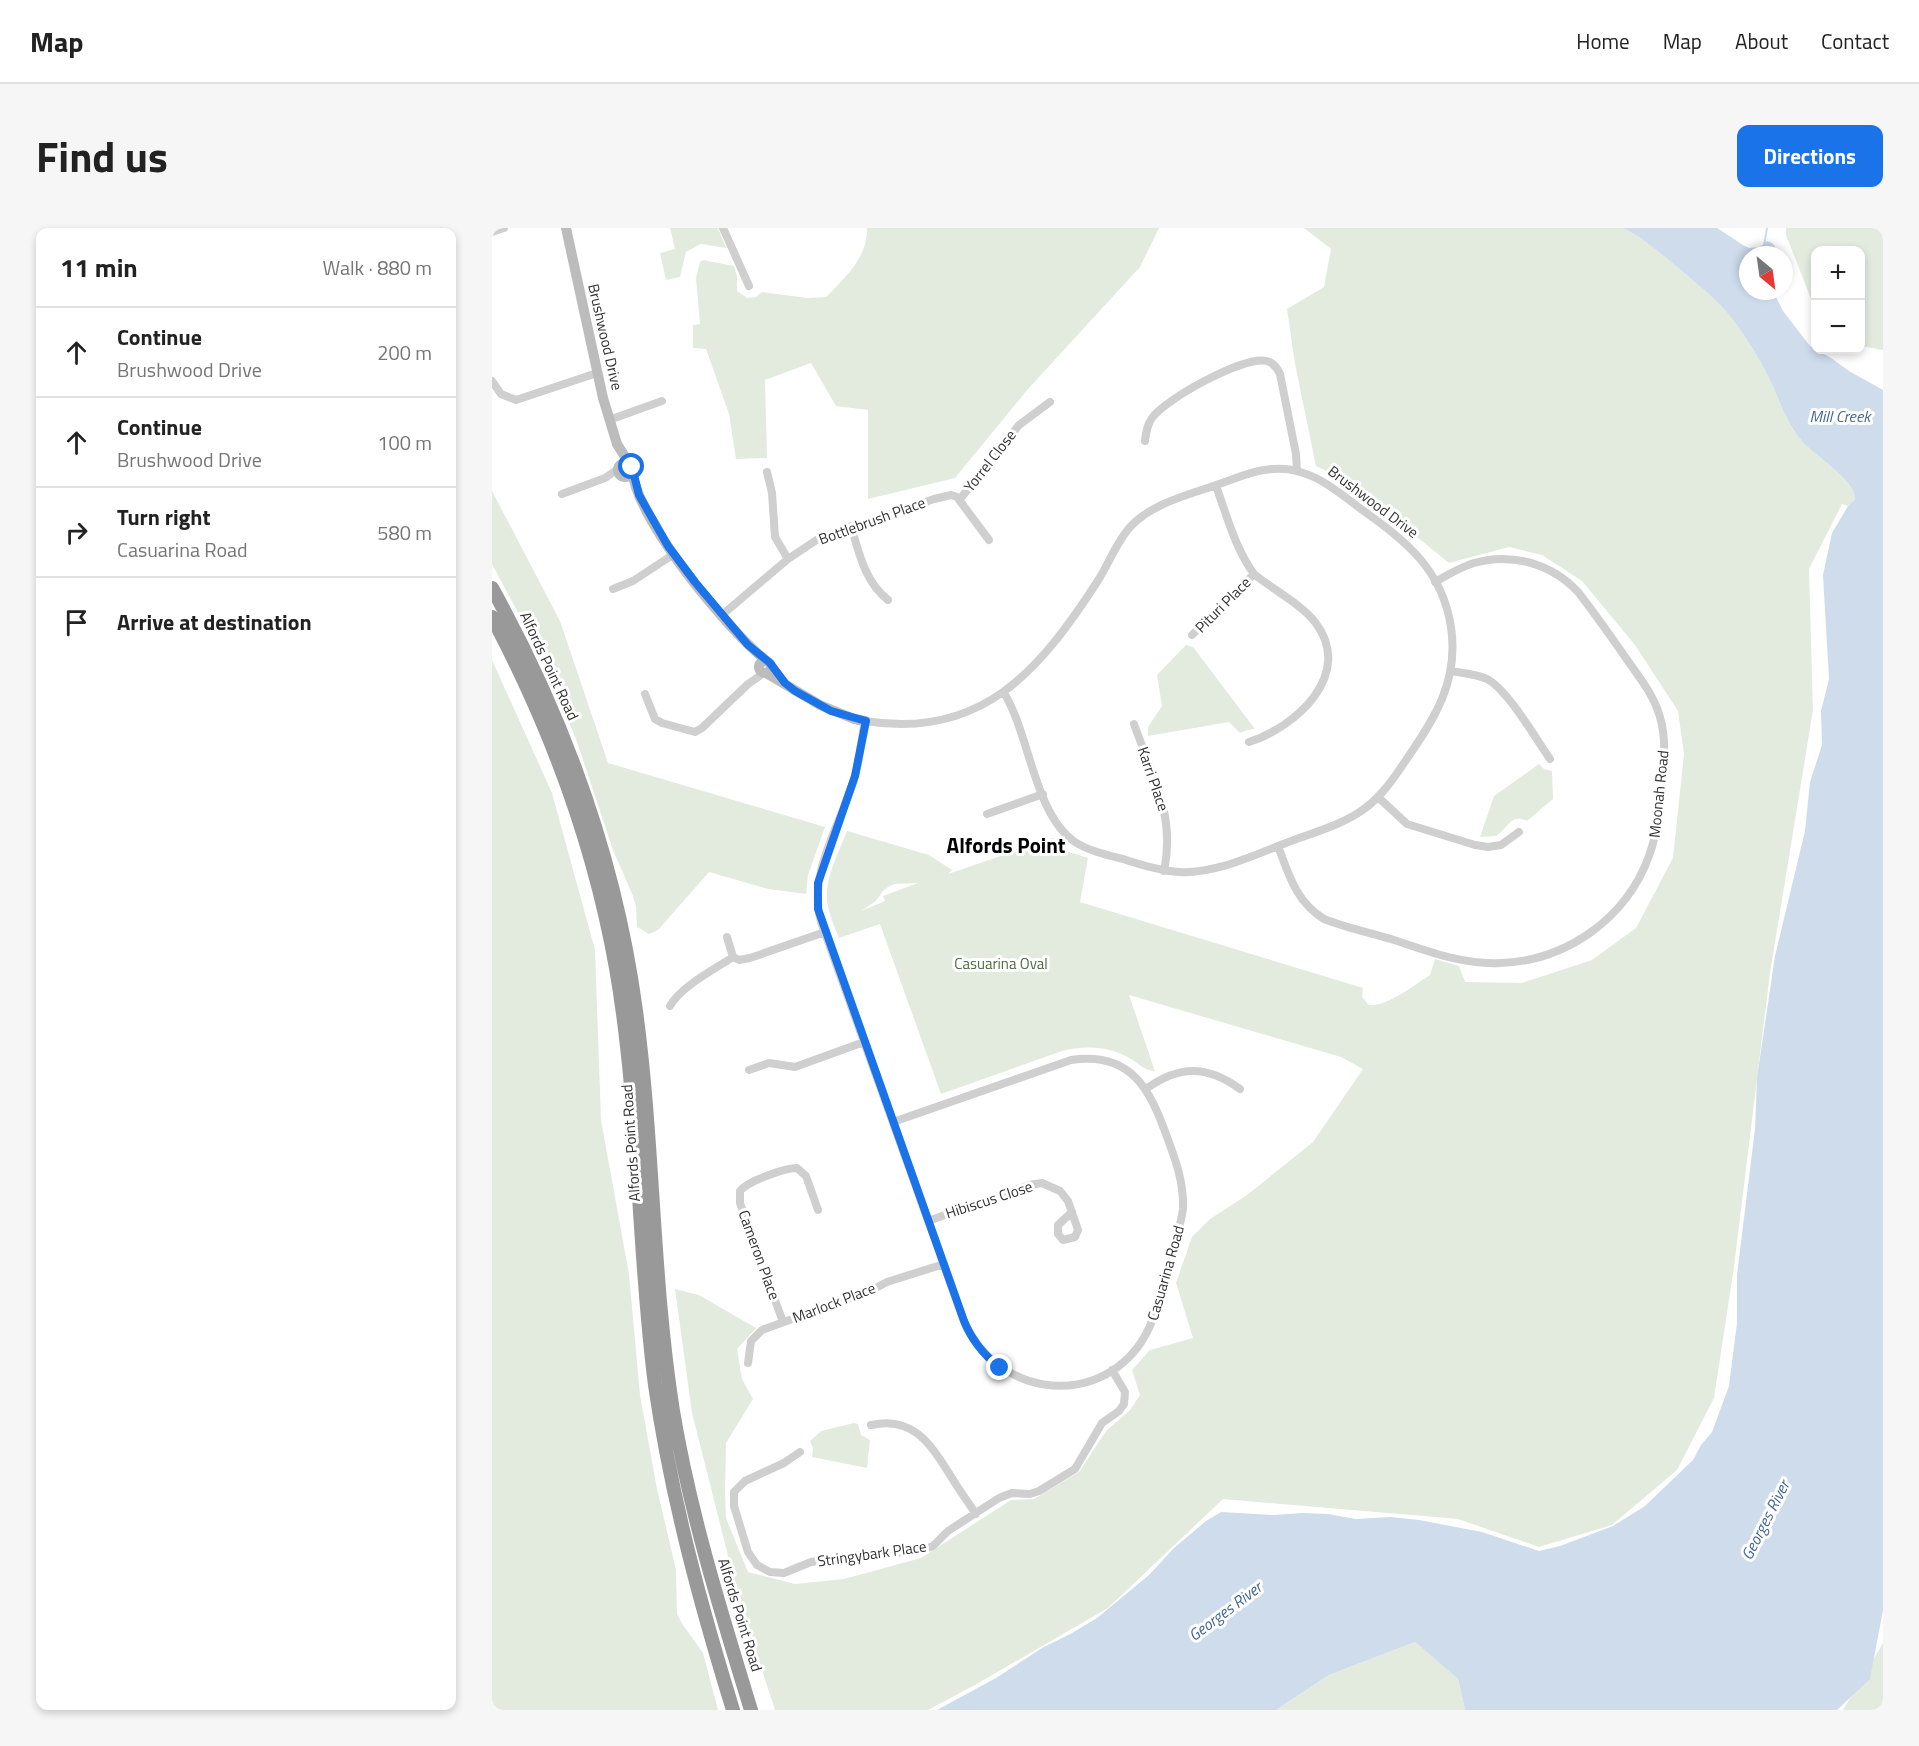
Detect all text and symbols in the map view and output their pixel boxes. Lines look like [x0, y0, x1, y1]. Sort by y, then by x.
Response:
text: Map [30, 20, 84, 63]
text: Home [1576, 25, 1630, 57]
text: Map [1663, 25, 1702, 57]
text: About [1735, 25, 1788, 57]
text: Contact [1821, 25, 1889, 57]
text: Find us [36, 124, 168, 188]
button: Directions [1737, 125, 1883, 187]
north arrow [1739, 246, 1793, 300]
map controls [1811, 246, 1865, 354]
button: + [1811, 246, 1865, 300]
text: 11 min [60, 248, 138, 287]
text: Walk · 880 m [323, 252, 432, 283]
street label: Brushwood Drive [582, 281, 629, 392]
button: − [1811, 300, 1865, 354]
text: Continue [117, 320, 202, 354]
icon: ahead [60, 336, 93, 369]
text: 200 m [377, 337, 432, 368]
text: Brushwood Drive [117, 354, 262, 385]
water label: Mill Creek [1810, 404, 1872, 428]
text: Continue [117, 410, 202, 444]
street label: Yorrel Close [958, 425, 1021, 497]
icon: ahead [60, 426, 93, 459]
text: 100 m [377, 427, 432, 458]
text: Brushwood Drive [117, 444, 262, 475]
route start [618, 453, 644, 479]
street label: Brushwood Drive [1323, 460, 1424, 543]
street label: Bottlebrush Place [815, 491, 928, 550]
text: Turn right [117, 500, 211, 534]
icon: right [60, 516, 93, 549]
text: 580 m [377, 517, 432, 548]
text: Casuarina Road [117, 534, 248, 565]
street label: Pituri Place [1189, 571, 1256, 638]
text: Arrive at destination [117, 605, 312, 639]
icon: arrive [60, 606, 93, 639]
street label: Alfords Point Road [514, 608, 585, 724]
street label: Karri Place [1132, 743, 1175, 814]
street label: Moonah Road [1642, 749, 1675, 839]
district label: Alfords Point [947, 829, 1066, 861]
park label: Casuarina Oval [954, 952, 1048, 975]
street label: Alfords Point Road [615, 1084, 646, 1202]
street label: Hibiscus Close [942, 1175, 1035, 1224]
street label: Cameron Place [733, 1207, 786, 1303]
street label: Casuarina Road [1141, 1223, 1190, 1323]
street label: Marlock Place [789, 1276, 879, 1329]
route end [986, 1354, 1012, 1380]
water label: Georges River [1735, 1474, 1796, 1564]
street label: Stringybark Place [816, 1534, 928, 1573]
street label: Alfords Point Road [712, 1555, 769, 1674]
water label: Georges River [1183, 1574, 1268, 1647]

